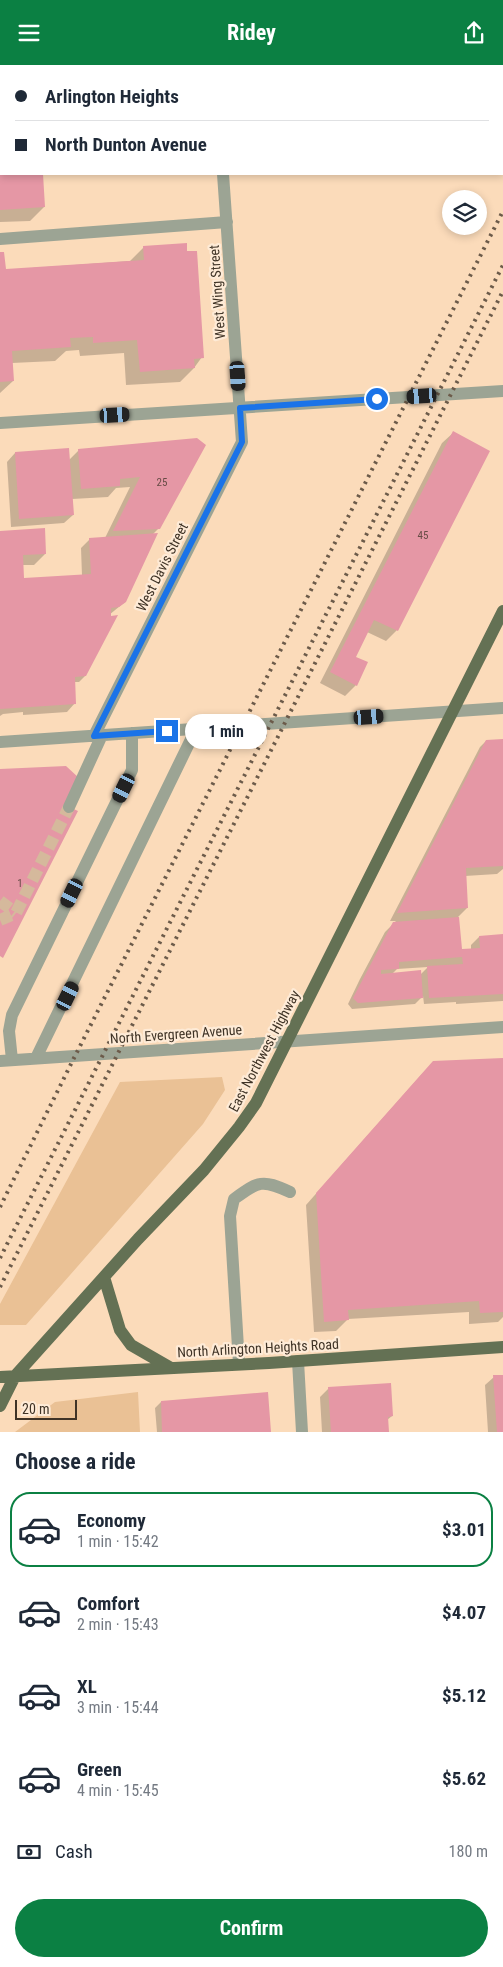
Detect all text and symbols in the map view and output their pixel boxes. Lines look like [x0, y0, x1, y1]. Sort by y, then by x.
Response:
icon: menu [15, 19, 43, 47]
icon: share [460, 19, 488, 47]
text: Ridey [227, 20, 276, 45]
text: Arlington Heights [45, 85, 179, 108]
text: North Dunton Avenue [45, 133, 207, 156]
map controls [442, 190, 487, 235]
button: layers [442, 190, 487, 235]
street label: West Wing Street [206, 244, 228, 340]
car [229, 361, 246, 391]
car [406, 387, 437, 405]
route start [366, 388, 388, 410]
car [99, 407, 130, 423]
house number: 25 [157, 476, 167, 489]
street label: West Davis Street [133, 520, 191, 614]
house number: 45 [418, 529, 428, 542]
car [353, 708, 384, 726]
callout: 1 min [184, 713, 267, 749]
route end [156, 720, 178, 742]
text: 1 min [208, 722, 244, 741]
car [110, 771, 137, 805]
car [58, 876, 85, 910]
house number: 1 [17, 877, 23, 890]
car [54, 979, 81, 1013]
street label: East Northwest Highway [225, 987, 303, 1114]
street label: North Evergreen Avenue [109, 1021, 243, 1047]
street label: North Arlington Heights Road [177, 1336, 339, 1360]
scale bar [15, 1397, 78, 1420]
text: 20 m [22, 1401, 50, 1417]
text: Choose a ride [15, 1449, 136, 1474]
icon: car [17, 1507, 62, 1552]
text: Economy [77, 1509, 146, 1532]
text: $3.01 [442, 1518, 486, 1541]
text: 1 min · 15:42 [77, 1532, 159, 1551]
icon: car [17, 1590, 62, 1635]
text: Comfort [77, 1592, 140, 1615]
text: $4.07 [442, 1601, 486, 1624]
text: 2 min · 15:43 [77, 1615, 159, 1634]
icon: car [17, 1673, 62, 1718]
text: XL [77, 1675, 97, 1698]
text: $5.12 [442, 1684, 486, 1707]
text: 3 min · 15:44 [77, 1698, 159, 1717]
icon: car [17, 1756, 62, 1801]
text: Green [77, 1758, 122, 1781]
text: $5.62 [442, 1767, 486, 1790]
text: 4 min · 15:45 [77, 1781, 159, 1800]
icon: cash [15, 1838, 43, 1866]
text: Cash [55, 1840, 93, 1863]
text: 180 m [449, 1842, 488, 1861]
button: Confirm [15, 1899, 488, 1957]

